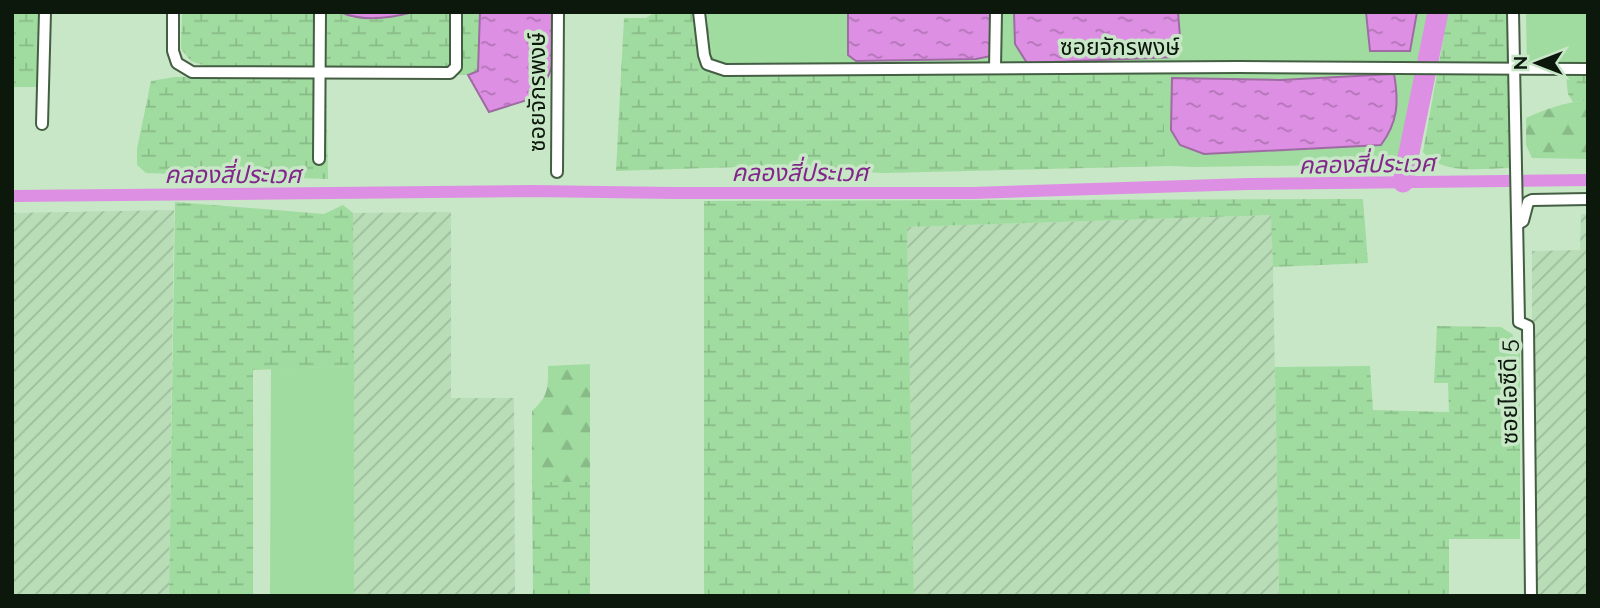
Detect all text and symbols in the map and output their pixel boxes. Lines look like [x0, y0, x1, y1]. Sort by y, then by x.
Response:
north arrow [1502, 28, 1572, 98]
street label: ซอยจักรพงษ์ [523, 32, 550, 152]
street label: ซอยจักรพงษ์ [1060, 33, 1180, 60]
text: N [1509, 56, 1531, 70]
water label: คลองสี่ประเวศ [1298, 146, 1439, 180]
water label: คลองสี่ประเวศ [732, 156, 871, 187]
water label: คลองสี่ประเวศ [165, 158, 304, 189]
street label: ซอยไอซีดี 5 [1494, 339, 1522, 445]

